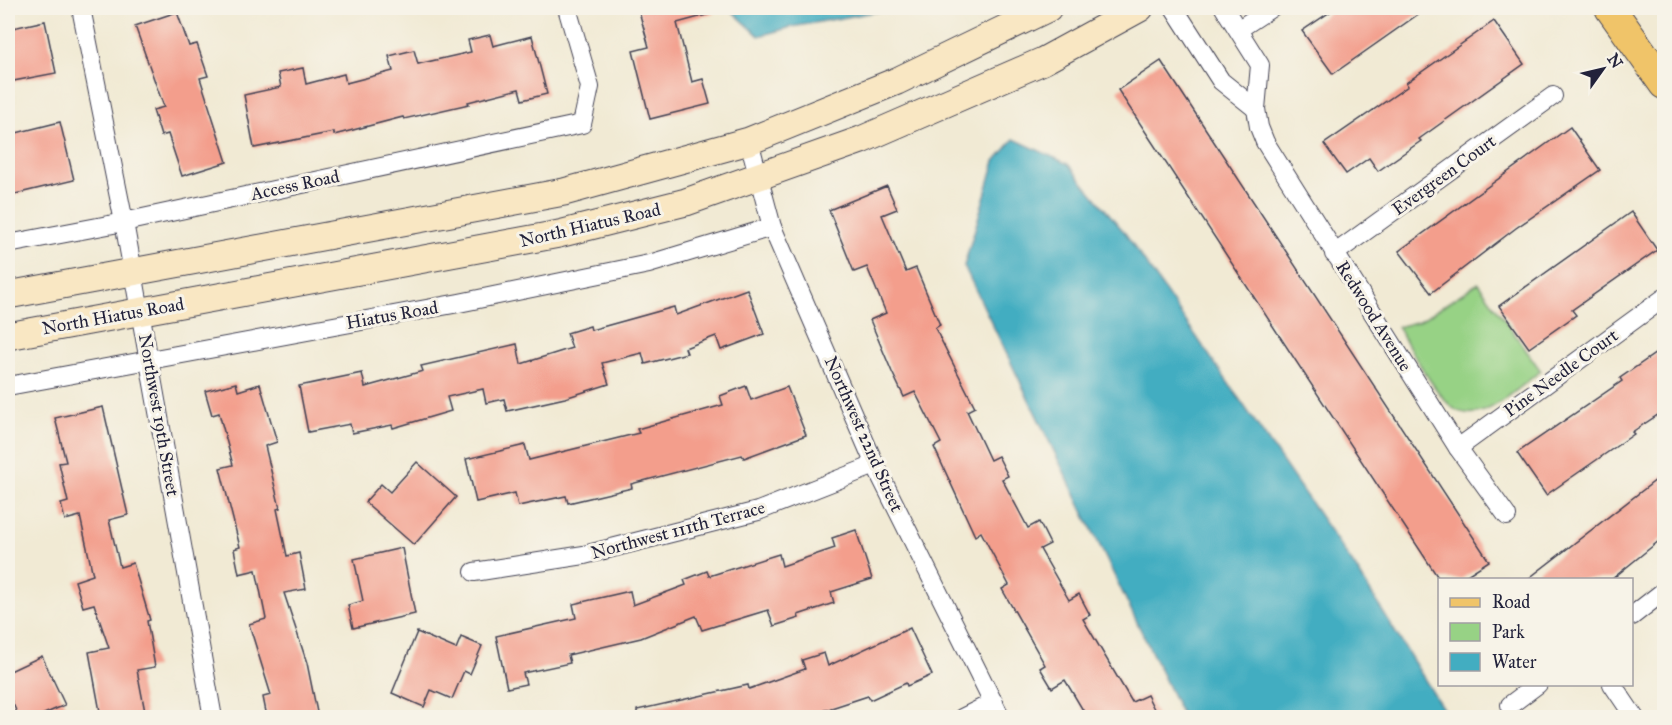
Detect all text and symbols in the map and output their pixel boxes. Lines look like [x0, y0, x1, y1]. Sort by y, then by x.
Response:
north arrow [1573, 39, 1633, 99]
text: N [1603, 50, 1627, 72]
street label: Evergreen Court [1388, 130, 1501, 221]
street label: Access Road [248, 165, 341, 205]
street label: North Hiatus Road [517, 198, 663, 252]
street label: Redwood Avenue [1331, 257, 1417, 375]
street label: North Hiatus Road [40, 293, 186, 339]
street label: Hiatus Road [344, 296, 440, 334]
street label: Pine Needle Court [1500, 324, 1623, 422]
street label: Northwest 19th Street [134, 332, 184, 499]
street label: Northwest 22nd Street [820, 353, 908, 516]
street label: Northwest 111th Terrace [589, 496, 767, 564]
legend [1438, 578, 1633, 686]
text: Road [1492, 591, 1530, 613]
text: Park [1492, 621, 1525, 643]
text: Water [1492, 651, 1537, 673]

